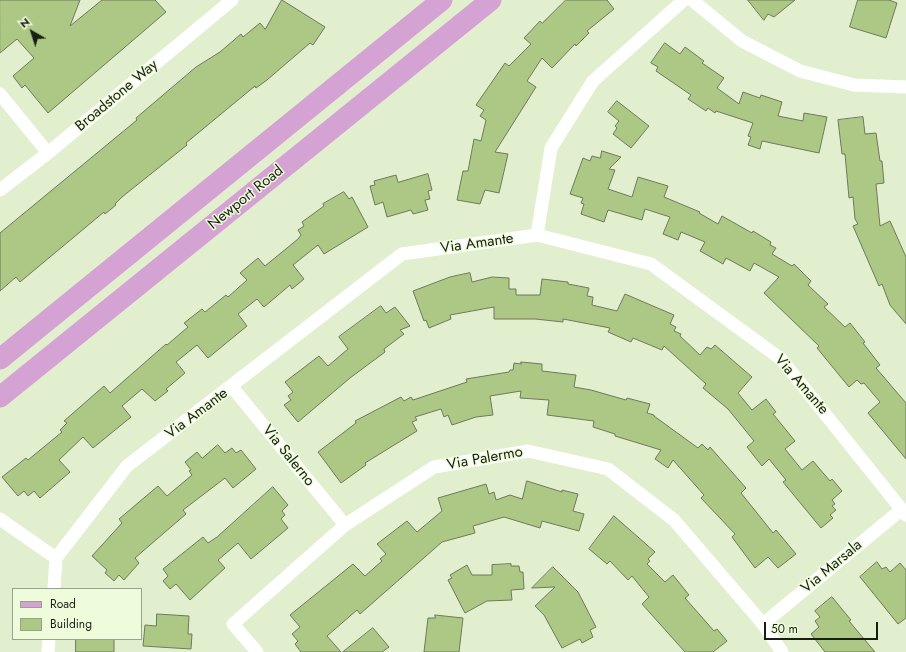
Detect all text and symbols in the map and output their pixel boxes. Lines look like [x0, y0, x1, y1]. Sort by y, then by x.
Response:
north arrow [12, 12, 52, 52]
text: N [16, 14, 33, 32]
street label: Broadstone Way [72, 56, 162, 136]
street label: Newport Road [205, 162, 287, 234]
street label: Via Amante [439, 230, 515, 258]
street label: Via Amante [770, 351, 832, 419]
street label: Via Amante [162, 385, 232, 443]
street label: Via Salerno [258, 422, 318, 490]
street label: Via Palermo [446, 443, 524, 475]
street label: Via Marsala [798, 536, 866, 598]
legend [12, 588, 142, 640]
text: Road [50, 595, 76, 613]
scale bar [766, 614, 880, 640]
text: Building [50, 615, 92, 633]
text: 50 m [771, 620, 798, 638]

